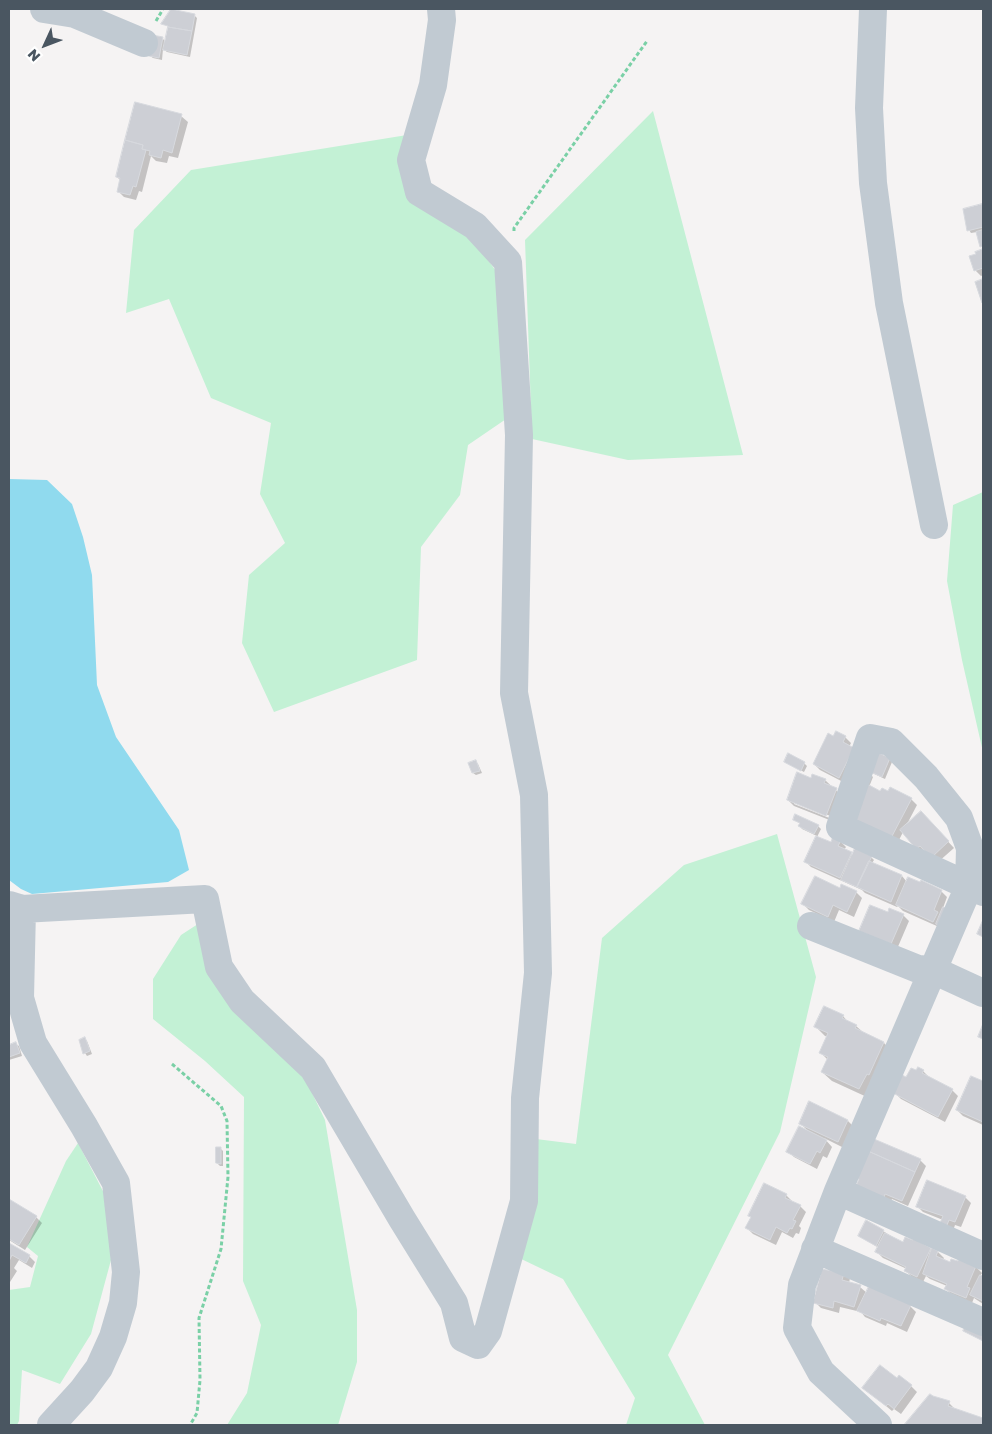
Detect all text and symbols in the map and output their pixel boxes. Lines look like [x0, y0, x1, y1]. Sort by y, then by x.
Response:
north arrow [20, 20, 70, 70]
text: N [24, 46, 44, 65]

